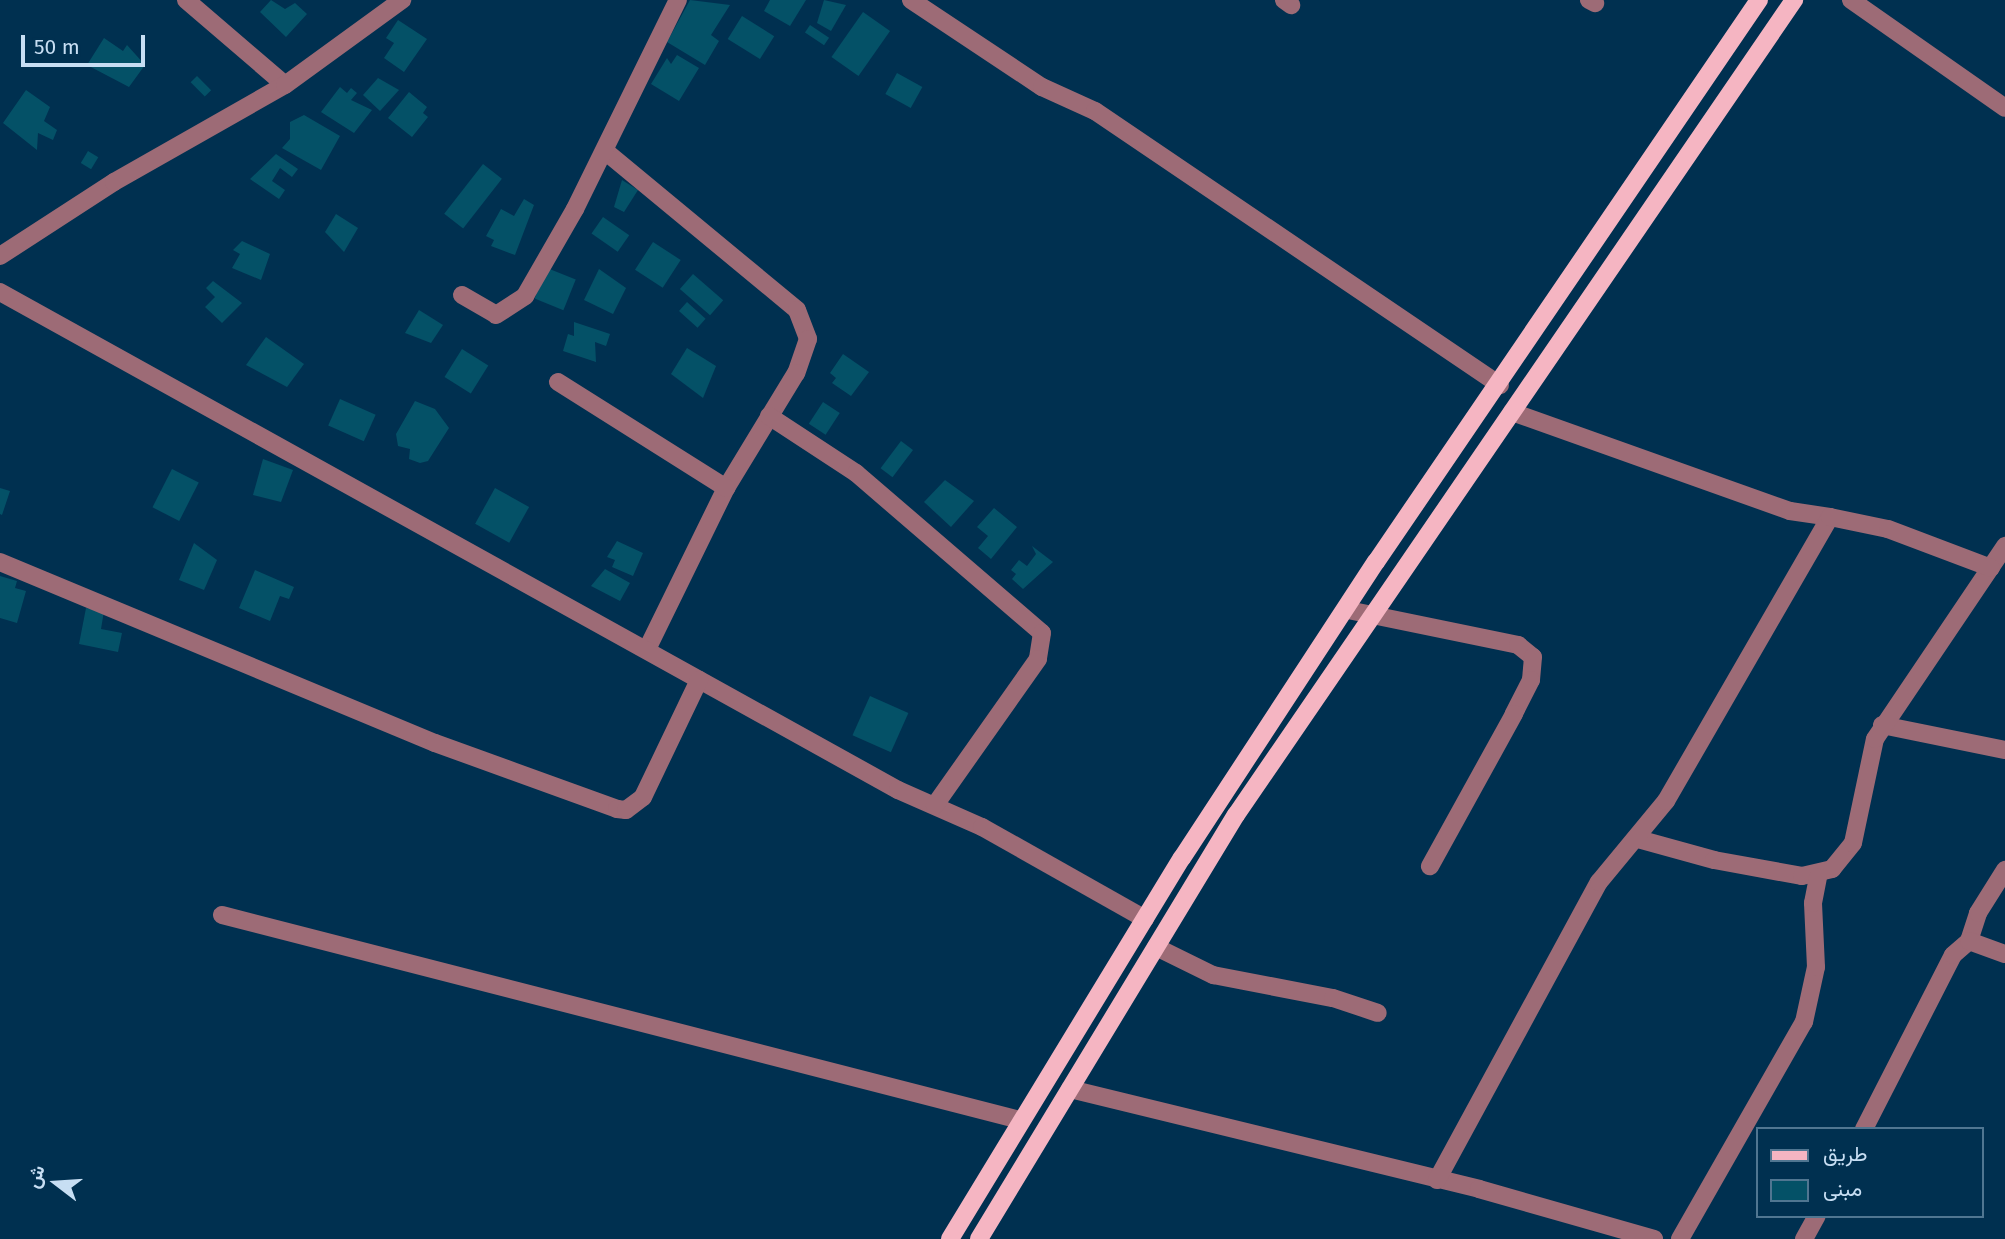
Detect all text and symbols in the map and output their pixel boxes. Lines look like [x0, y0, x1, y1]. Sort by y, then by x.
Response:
scale bar [24, 21, 149, 65]
text: 50 m [34, 34, 80, 60]
legend [1756, 1127, 1984, 1218]
text: طريق [1823, 1141, 1868, 1167]
north arrow [21, 1148, 91, 1218]
text: ش [21, 1162, 50, 1191]
text: مبنى [1823, 1176, 1862, 1202]

